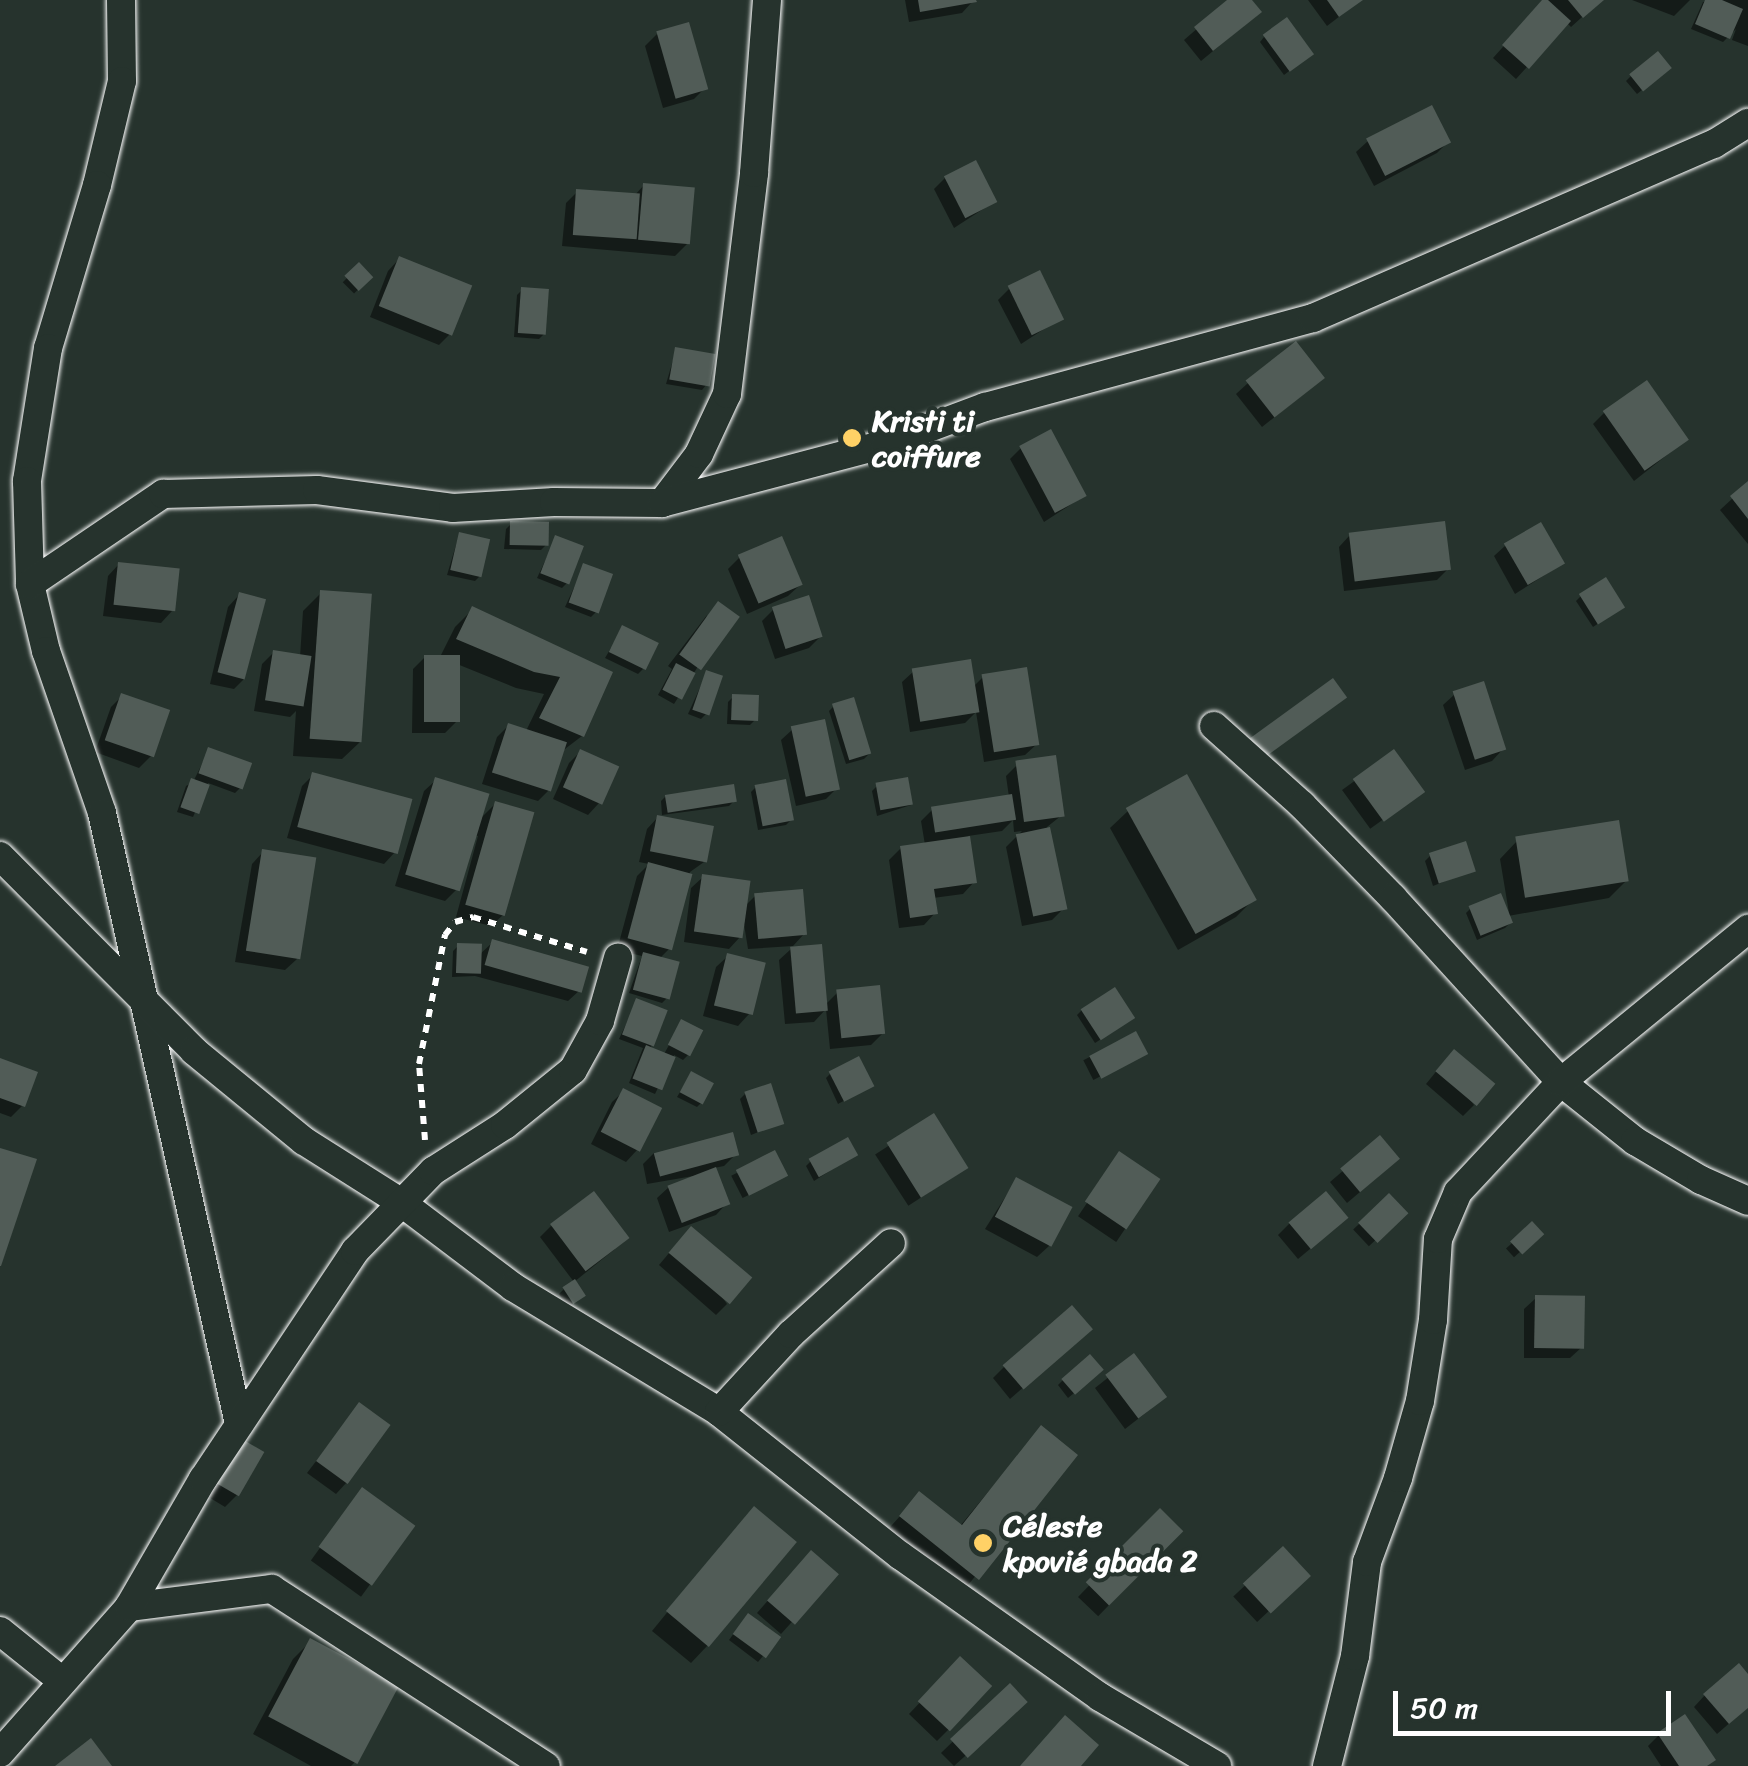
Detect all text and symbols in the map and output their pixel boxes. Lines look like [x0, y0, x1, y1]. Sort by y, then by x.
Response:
place label: Kristi ti coiffure [872, 403, 981, 474]
marker: Kristi ti coiffure [841, 427, 863, 449]
place label: Céleste kpovié gbada 2 [1003, 1508, 1198, 1578]
marker: Céleste kpovié gbada 2 [972, 1532, 994, 1554]
scale bar [1398, 1671, 1676, 1733]
text: 50 m [1410, 1681, 1478, 1735]

